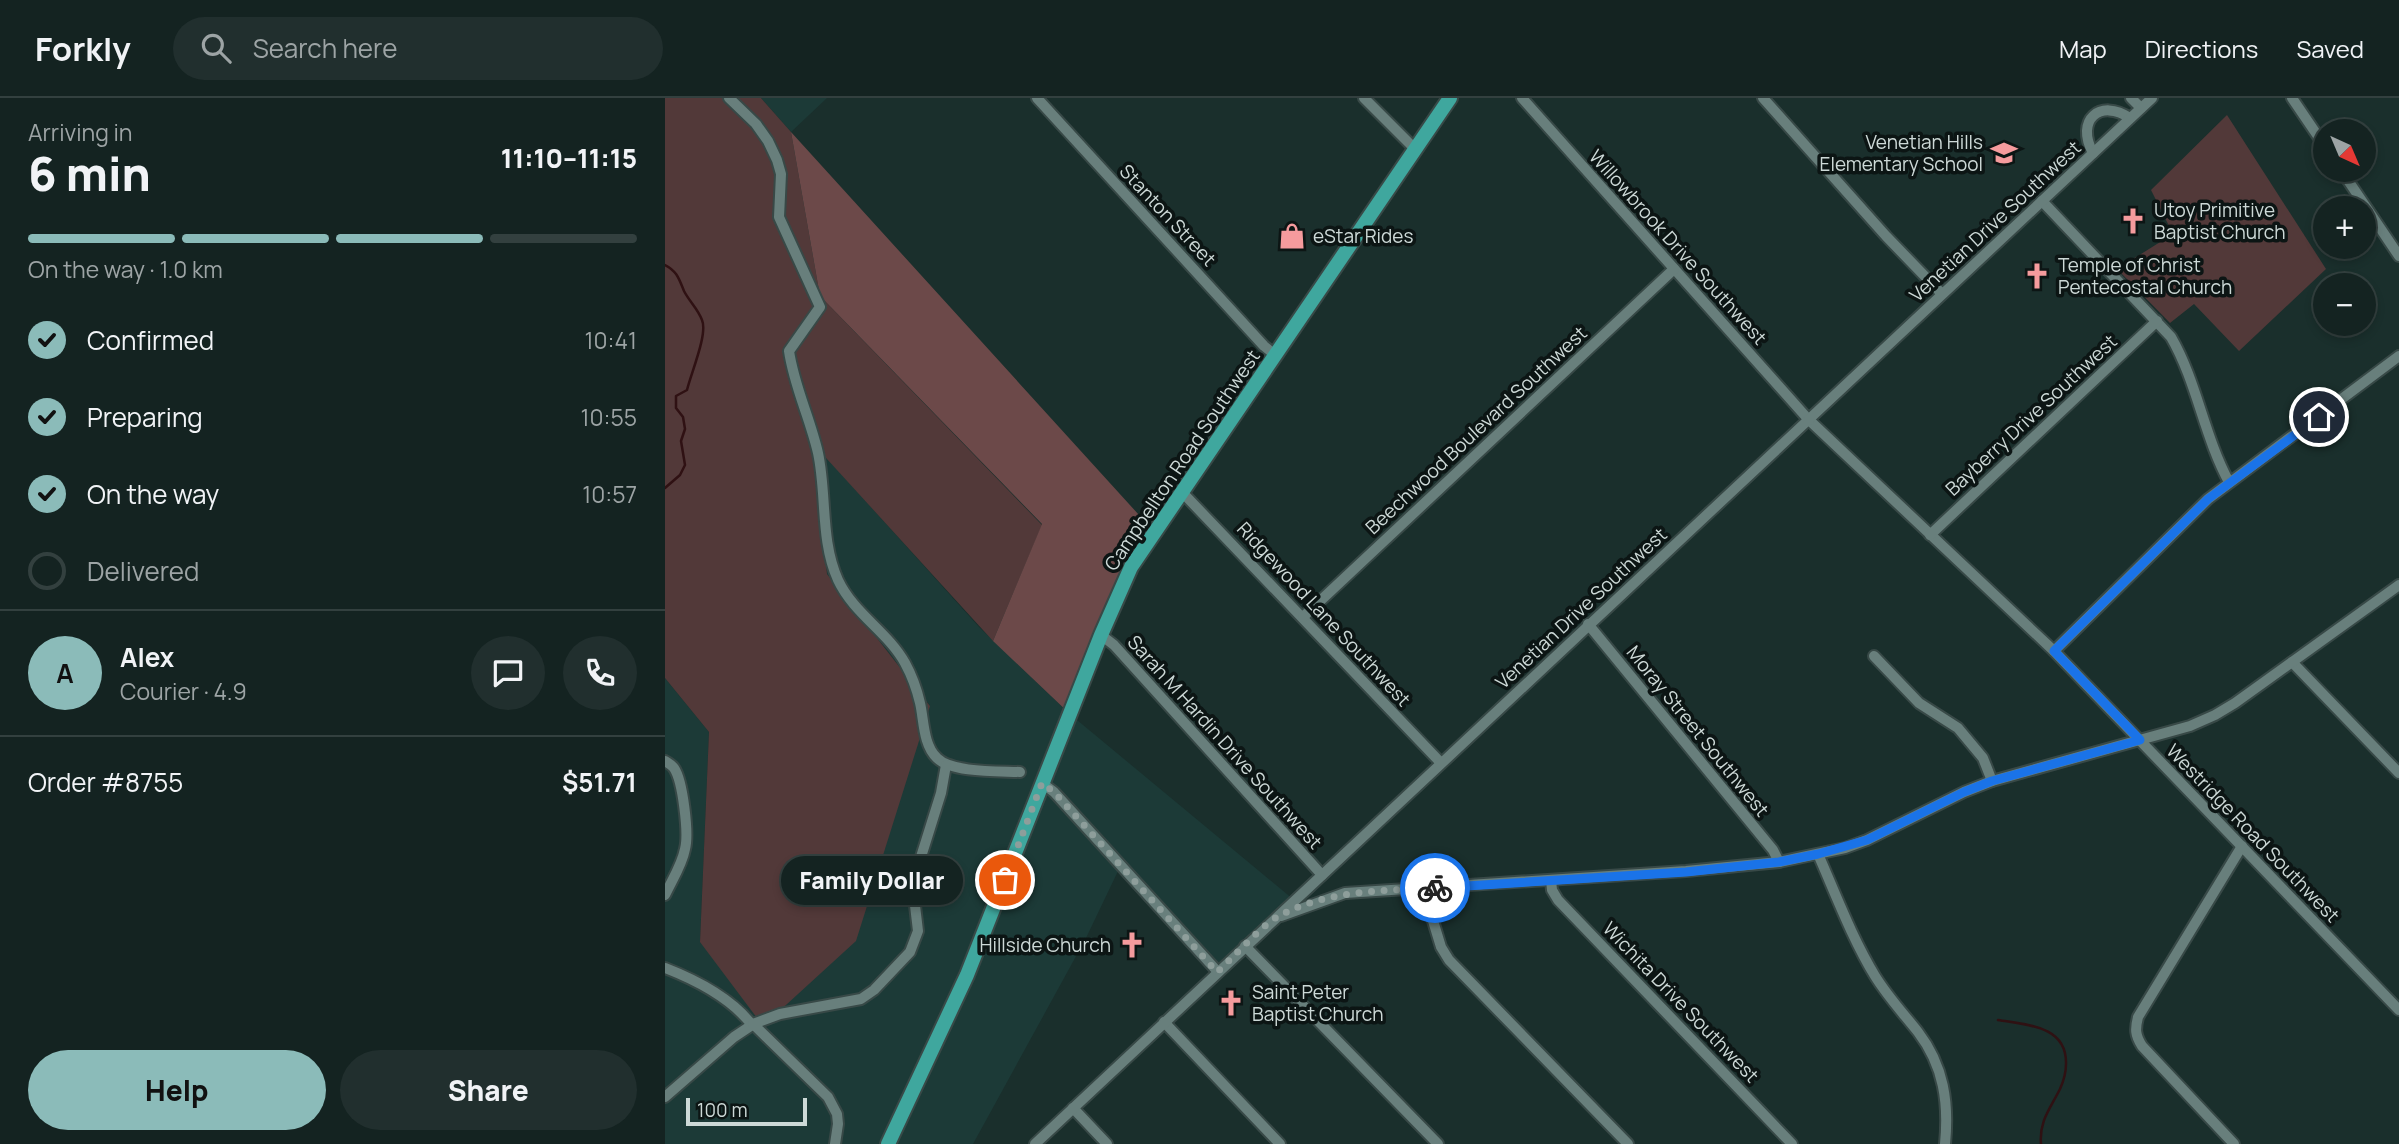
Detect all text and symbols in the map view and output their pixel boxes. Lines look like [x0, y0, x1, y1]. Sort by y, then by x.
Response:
search box [173, 17, 663, 80]
text: Forkly [35, 26, 131, 71]
icon: search [197, 29, 235, 67]
text: Search here [253, 30, 397, 66]
text: Map [2059, 32, 2107, 65]
text: Directions [2145, 32, 2258, 65]
text: Saved [2296, 32, 2364, 65]
text: Arriving in [28, 116, 133, 148]
north arrow [2313, 119, 2377, 182]
map controls [2313, 119, 2376, 336]
place label: Venetian Hills Elementary School [1820, 129, 1983, 177]
street label: Venetian Drive Southwest [1904, 135, 2086, 307]
school or university icon: Venetian Hills Elementary School [1989, 138, 2019, 168]
text: 11:10–11:15 [501, 140, 637, 176]
text: 6 min [28, 142, 151, 205]
street label: Willowbrook Drive Southwest [1583, 144, 1773, 350]
street label: Stanton Street [1114, 158, 1222, 272]
button: + [2313, 196, 2376, 259]
place label: Utoy Primitive Baptist Church [2154, 197, 2286, 245]
church icon: Utoy Primitive Baptist Church [2118, 206, 2148, 236]
shop icon: eStar Rides [1277, 221, 1307, 251]
place label: eStar Rides [1313, 223, 1413, 249]
place label: Temple of Christ Pentecostal Church [2058, 252, 2232, 300]
text: On the way · 1.0 km [28, 253, 223, 285]
church icon: Temple of Christ Pentecostal Church [2022, 261, 2052, 291]
button: − [2313, 273, 2376, 336]
street label: Beechwood Boulevard Southwest [1360, 320, 1592, 540]
icon: check [28, 321, 66, 359]
text: Confirmed [87, 322, 214, 358]
text: 10:41 [585, 324, 637, 356]
street label: Bayberry Drive Southwest [1940, 329, 2122, 501]
street label: Campbellton Road Southwest [1098, 344, 1266, 576]
pin [2289, 387, 2349, 447]
icon: check [28, 398, 66, 436]
icon: home [2300, 398, 2338, 436]
text: Preparing [87, 399, 203, 435]
text: 10:55 [581, 401, 637, 433]
icon: check [28, 475, 66, 513]
text: On the way [87, 476, 219, 512]
text: 10:57 [582, 478, 637, 510]
street label: Ridgewood Lane Southwest [1231, 516, 1417, 712]
street label: Venetian Drive Southwest [1490, 522, 1672, 694]
text: Delivered [87, 553, 199, 589]
street label: Sarah M Hardin Drive Southwest [1122, 629, 1328, 855]
button: chat [471, 636, 545, 710]
button: phone [563, 636, 637, 710]
text: Alex [120, 639, 174, 675]
street label: Moray Street Southwest [1621, 640, 1775, 822]
text: A [56, 655, 74, 691]
text: Courier · 4.9 [120, 675, 247, 707]
street label: Westridge Road Southwest [2161, 738, 2345, 928]
text: Order #8755 [28, 764, 183, 800]
text: $51.71 [562, 764, 637, 800]
pin [975, 850, 1035, 910]
courier [1400, 853, 1470, 923]
callout: Family Dollar [781, 856, 963, 904]
icon: bag [986, 861, 1024, 899]
text: Family Dollar [800, 864, 944, 896]
icon: bike [1416, 869, 1454, 907]
street label: Wichita Drive Southwest [1597, 916, 1765, 1088]
church icon: Hillside Church [1117, 930, 1147, 960]
place label: Hillside Church [979, 932, 1111, 958]
place label: Saint Peter Baptist Church [1252, 979, 1384, 1027]
church icon: Saint Peter Baptist Church [1216, 988, 1246, 1018]
button: Help [28, 1050, 326, 1130]
button: Share [340, 1050, 637, 1130]
scale bar [686, 1095, 807, 1127]
text: 100 m [697, 1097, 748, 1123]

